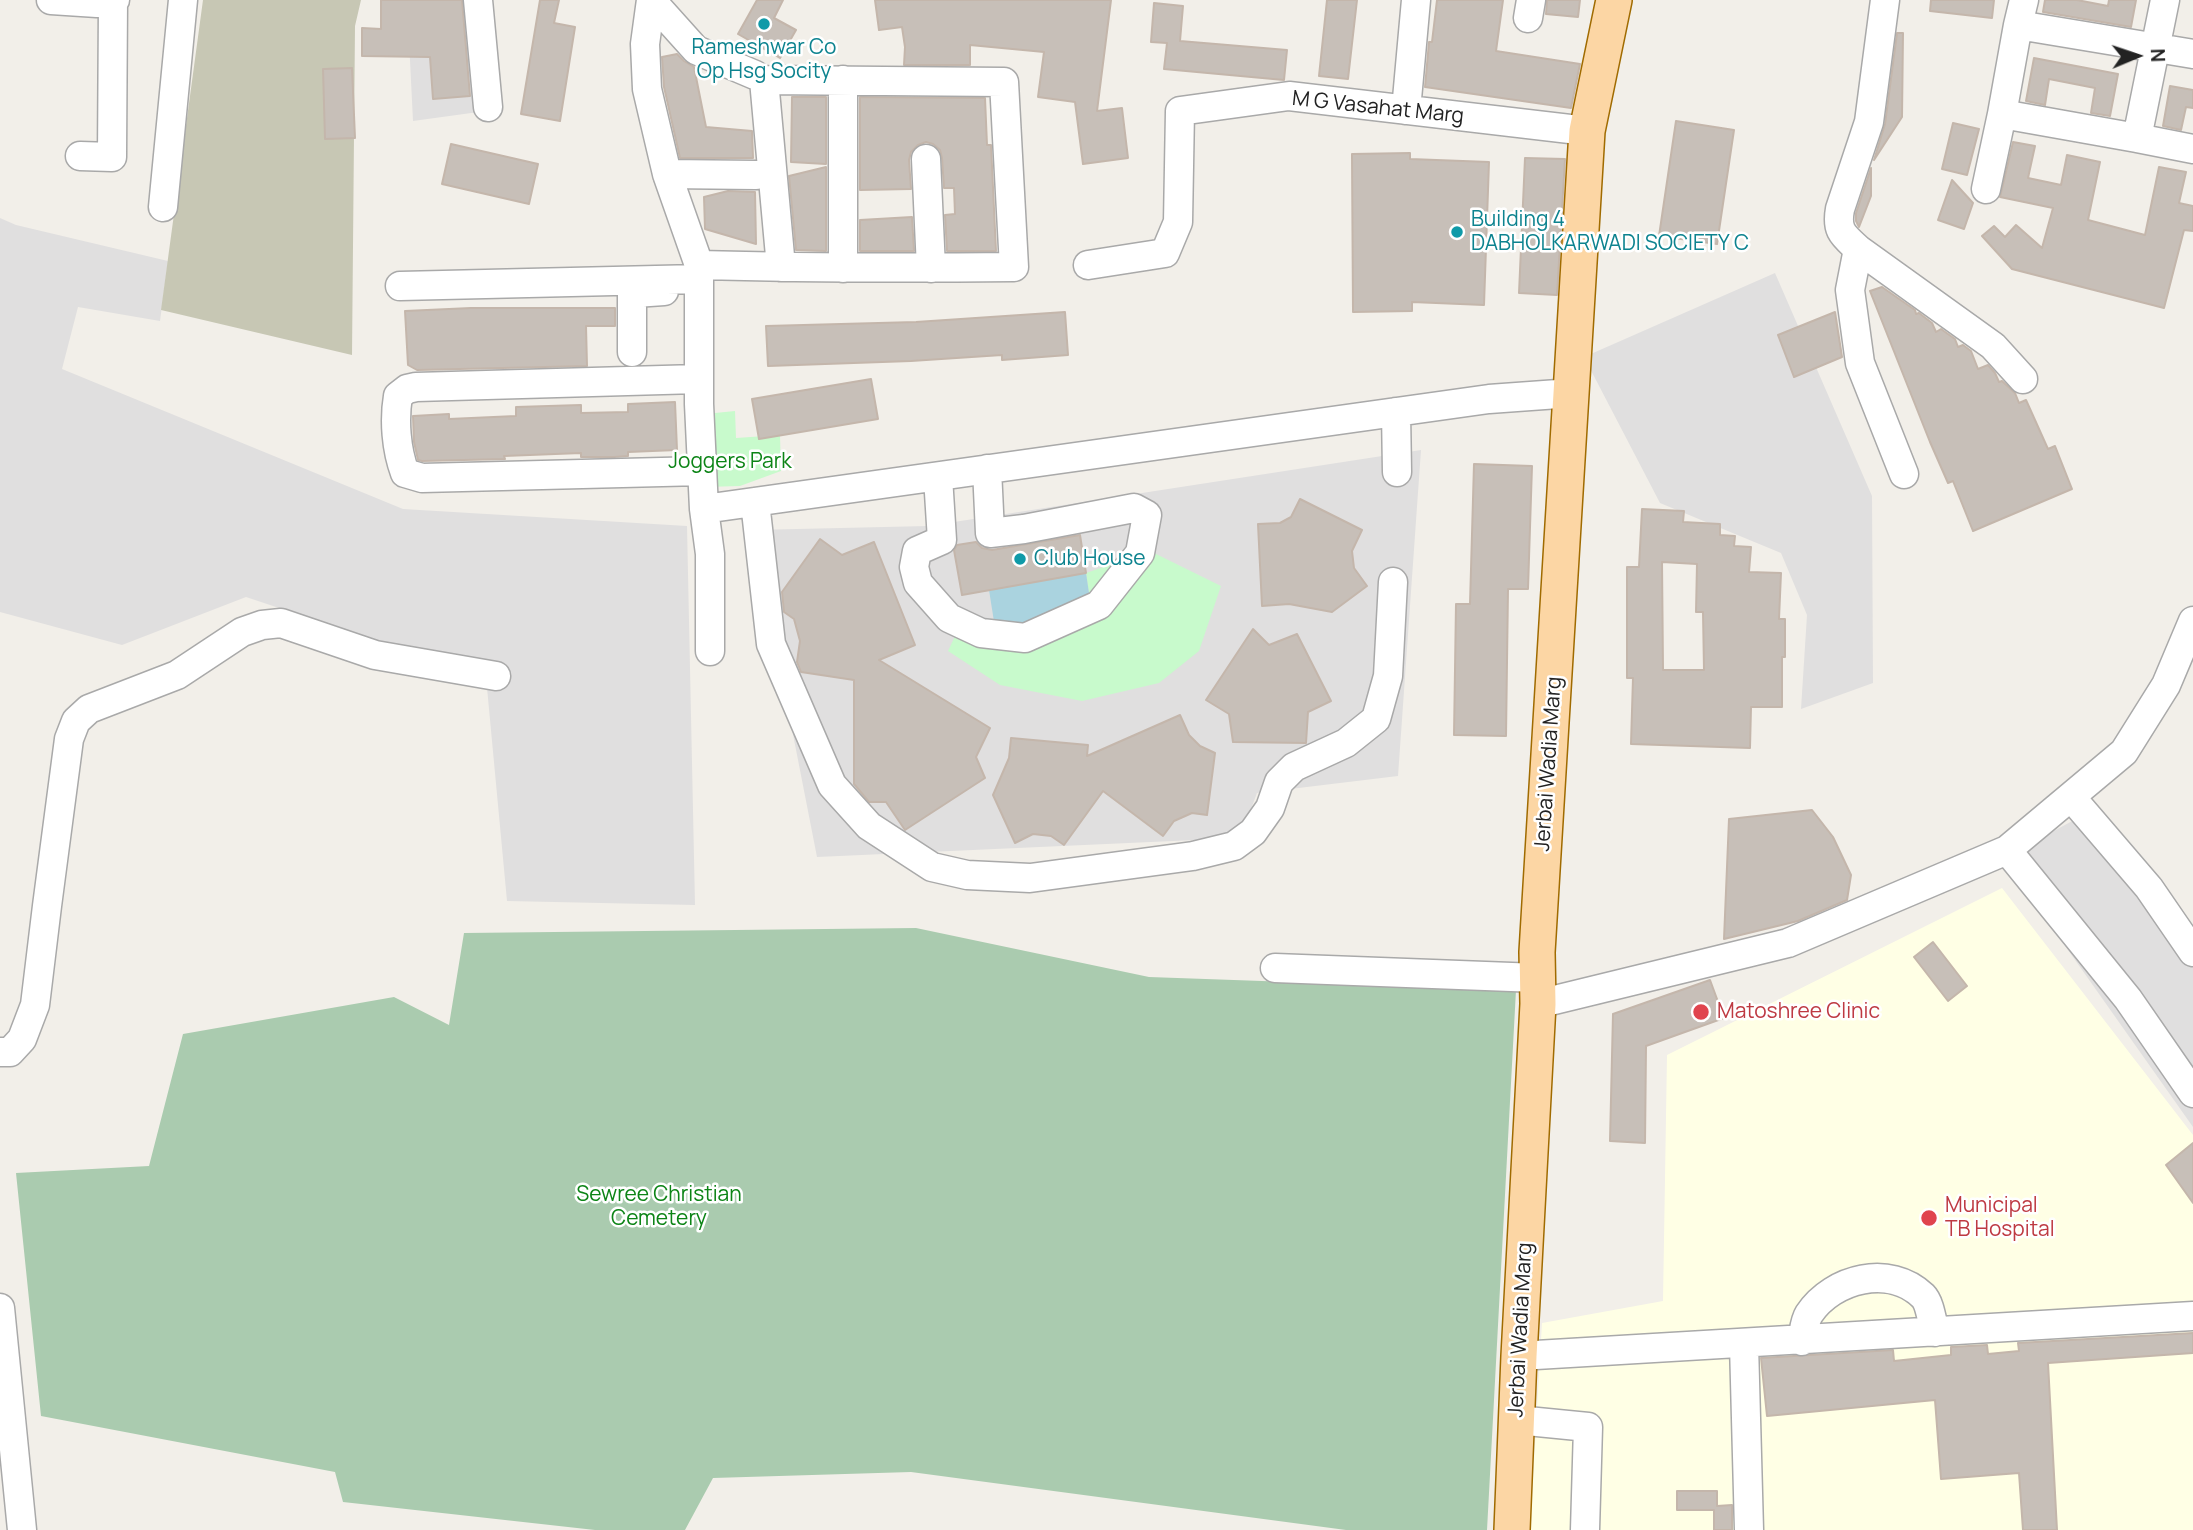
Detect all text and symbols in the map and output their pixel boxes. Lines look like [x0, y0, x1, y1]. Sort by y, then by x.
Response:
marker: Rameshwar Co Op Hsg Socity [756, 16, 772, 32]
north arrow [2102, 21, 2172, 91]
place label: Rameshwar Co Op Hsg Socity [692, 35, 836, 85]
text: N [2145, 48, 2171, 63]
street label: M G Vasahat Marg [1291, 86, 1465, 130]
place label: Building 4 DABHOLKARWADI SOCIETY C [1471, 207, 1749, 257]
marker: Building 4 DABHOLKARWADI SOCIETY C [1449, 224, 1465, 240]
park label: Joggers Park [668, 449, 792, 475]
place label: Club House [1034, 546, 1146, 572]
marker: Club House [1012, 551, 1028, 567]
street label: Jerbai Wadia Marg [1530, 676, 1568, 852]
place label: Matoshree Clinic [1717, 999, 1880, 1025]
marker: Matoshree Clinic [1691, 1002, 1711, 1022]
park label: Sewree Christian Cemetery [576, 1182, 742, 1232]
place label: Municipal TB Hospital [1945, 1193, 2055, 1243]
marker: Municipal TB Hospital [1919, 1208, 1939, 1228]
street label: Jerbai Wadia Marg [1504, 1242, 1538, 1418]

